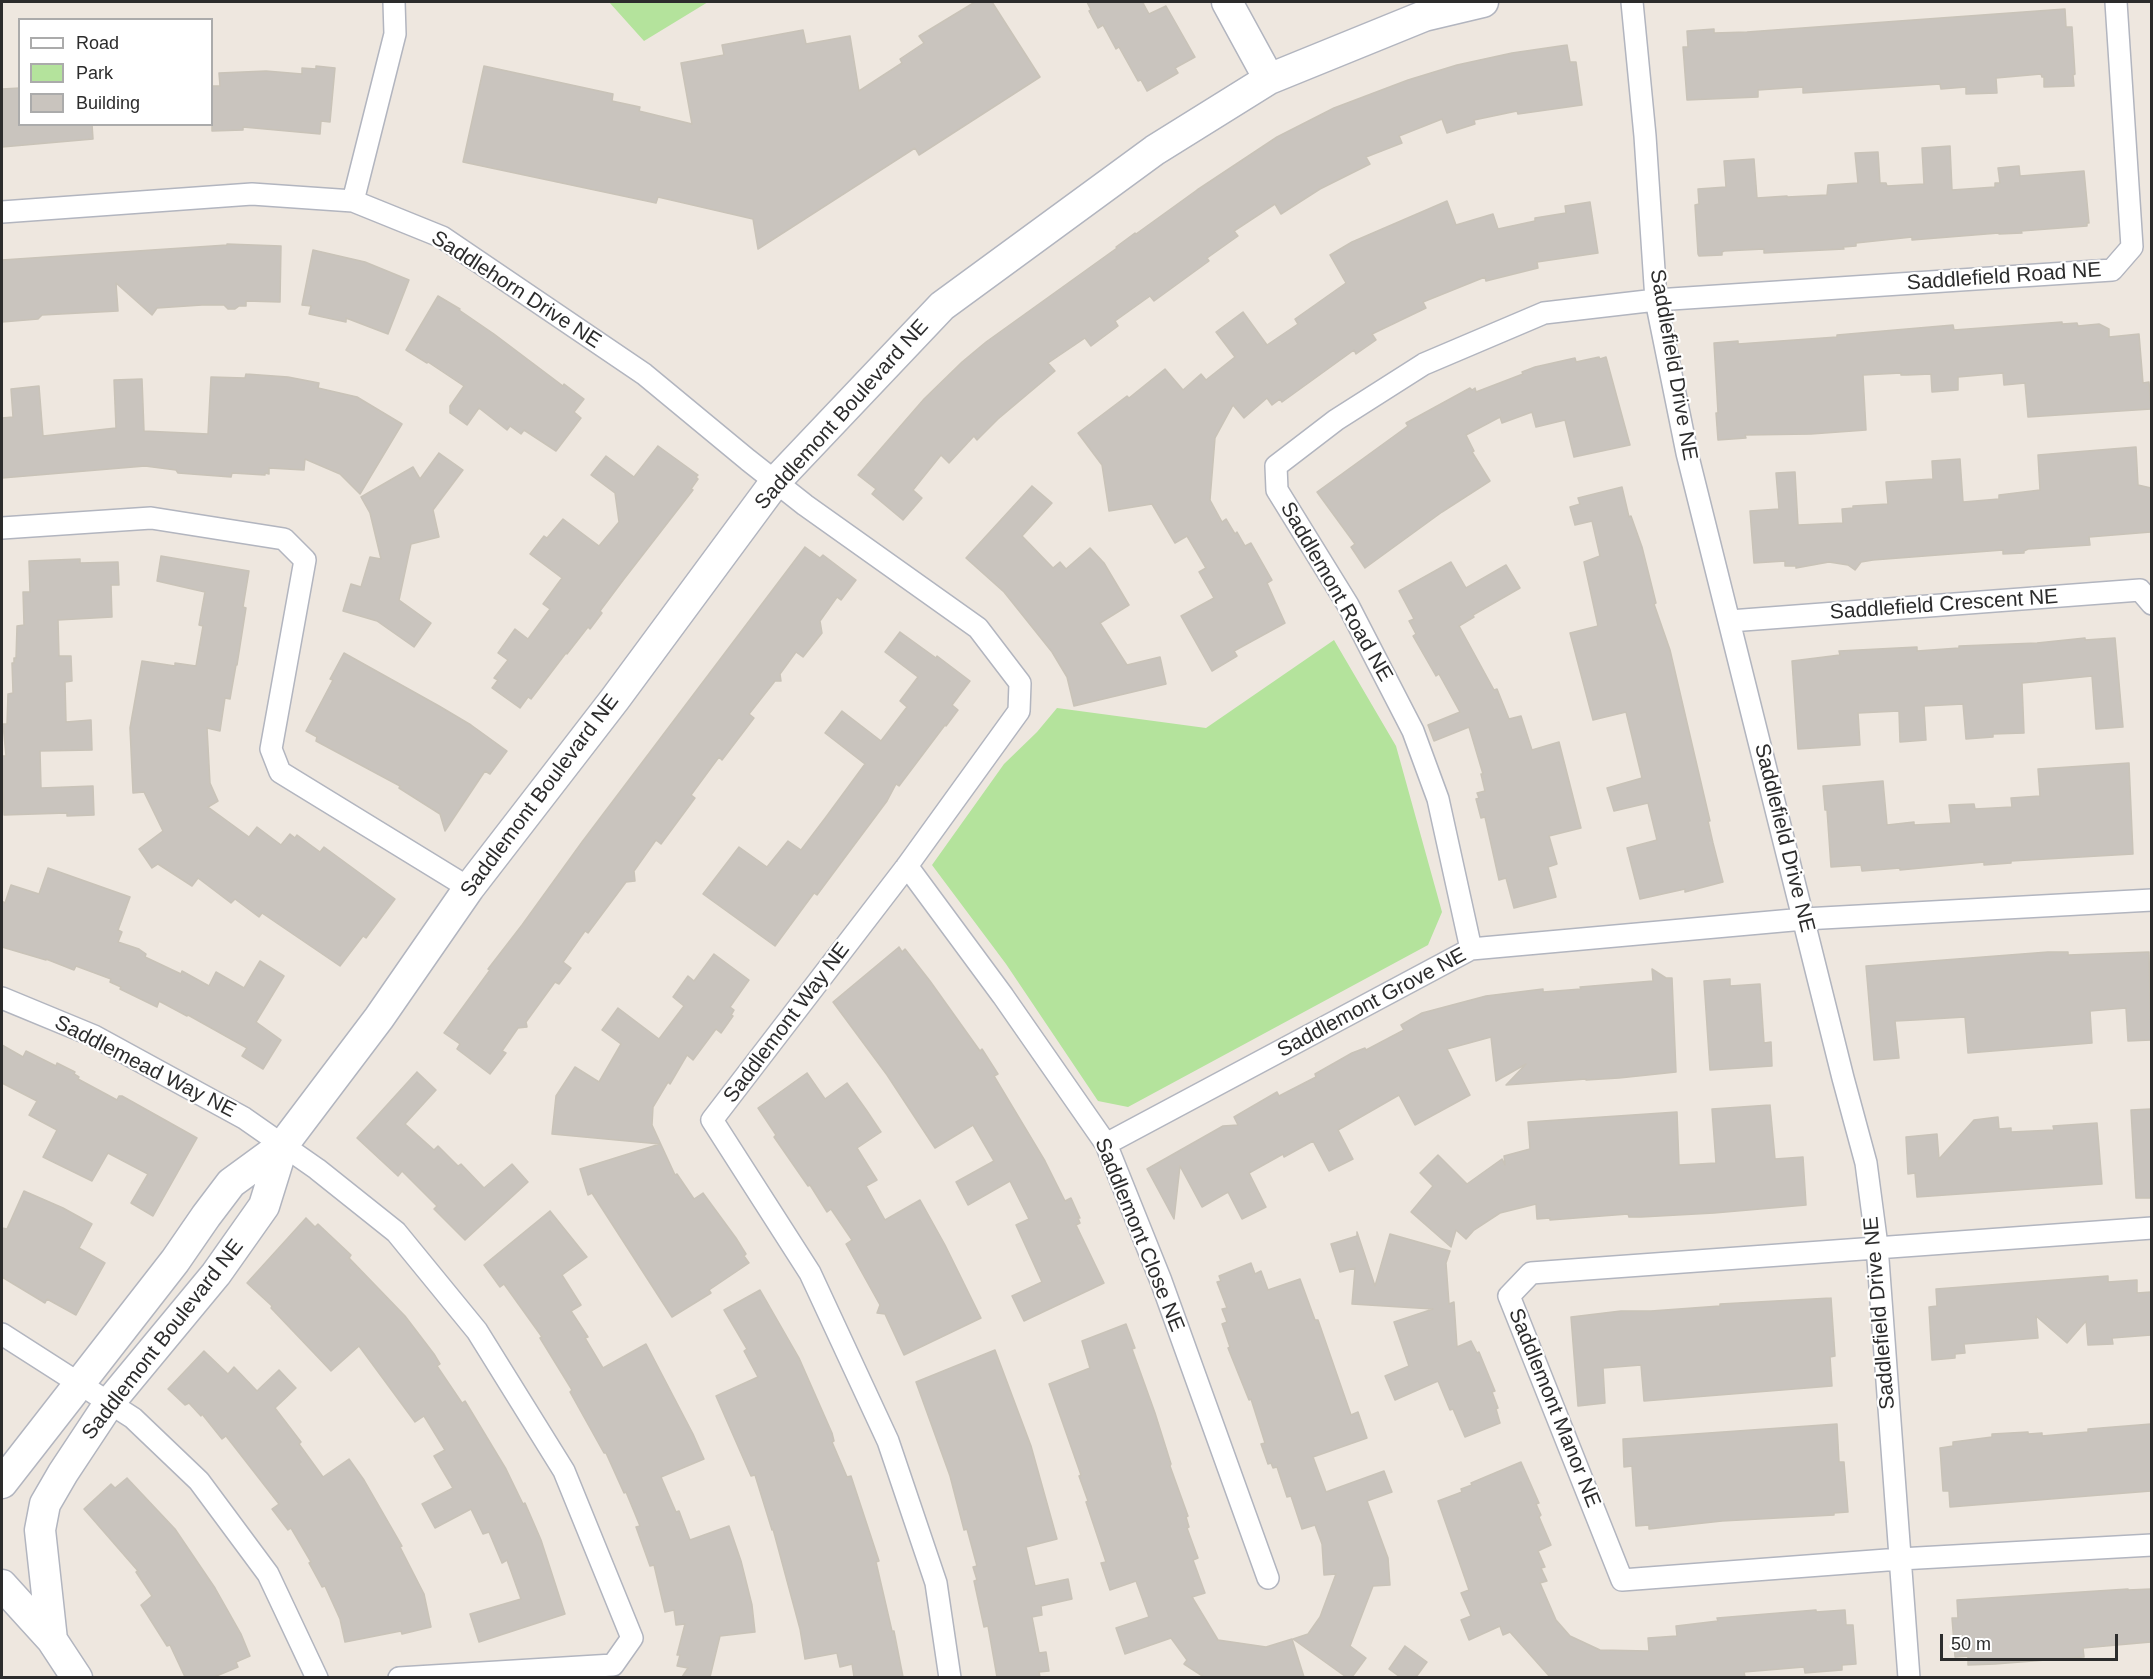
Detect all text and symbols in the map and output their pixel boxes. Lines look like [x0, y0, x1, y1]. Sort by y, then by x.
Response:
legend [18, 18, 213, 126]
text: Road [76, 33, 119, 53]
text: Park [76, 63, 113, 83]
text: Building [76, 93, 140, 113]
street label: Saddlehorn Drive NE [426, 226, 606, 354]
street label: Saddlefield Road NE [1906, 258, 2102, 296]
street label: Saddlefield Drive NE [1644, 267, 1702, 463]
street label: Saddlemont Boulevard NE [750, 315, 934, 515]
street label: Saddlemont Road NE [1274, 498, 1398, 686]
street label: Saddlefield Crescent NE [1829, 584, 2059, 626]
street label: Saddlemont Boulevard NE [455, 690, 625, 902]
street label: Saddlefield Drive NE [1748, 741, 1820, 935]
street label: Saddlemont Way NE [719, 938, 855, 1108]
street label: Saddlemont Grove NE [1273, 943, 1471, 1063]
street label: Saddlemead Way NE [50, 1010, 240, 1124]
street label: Saddlemont Close NE [1089, 1134, 1189, 1336]
street label: Saddlefield Drive NE [1859, 1215, 1901, 1411]
street label: Saddlemont Boulevard NE [77, 1235, 249, 1445]
street label: Saddlemont Manor NE [1503, 1305, 1605, 1511]
scale bar [1943, 1622, 2122, 1660]
text: 50 m [1951, 1634, 1991, 1654]

